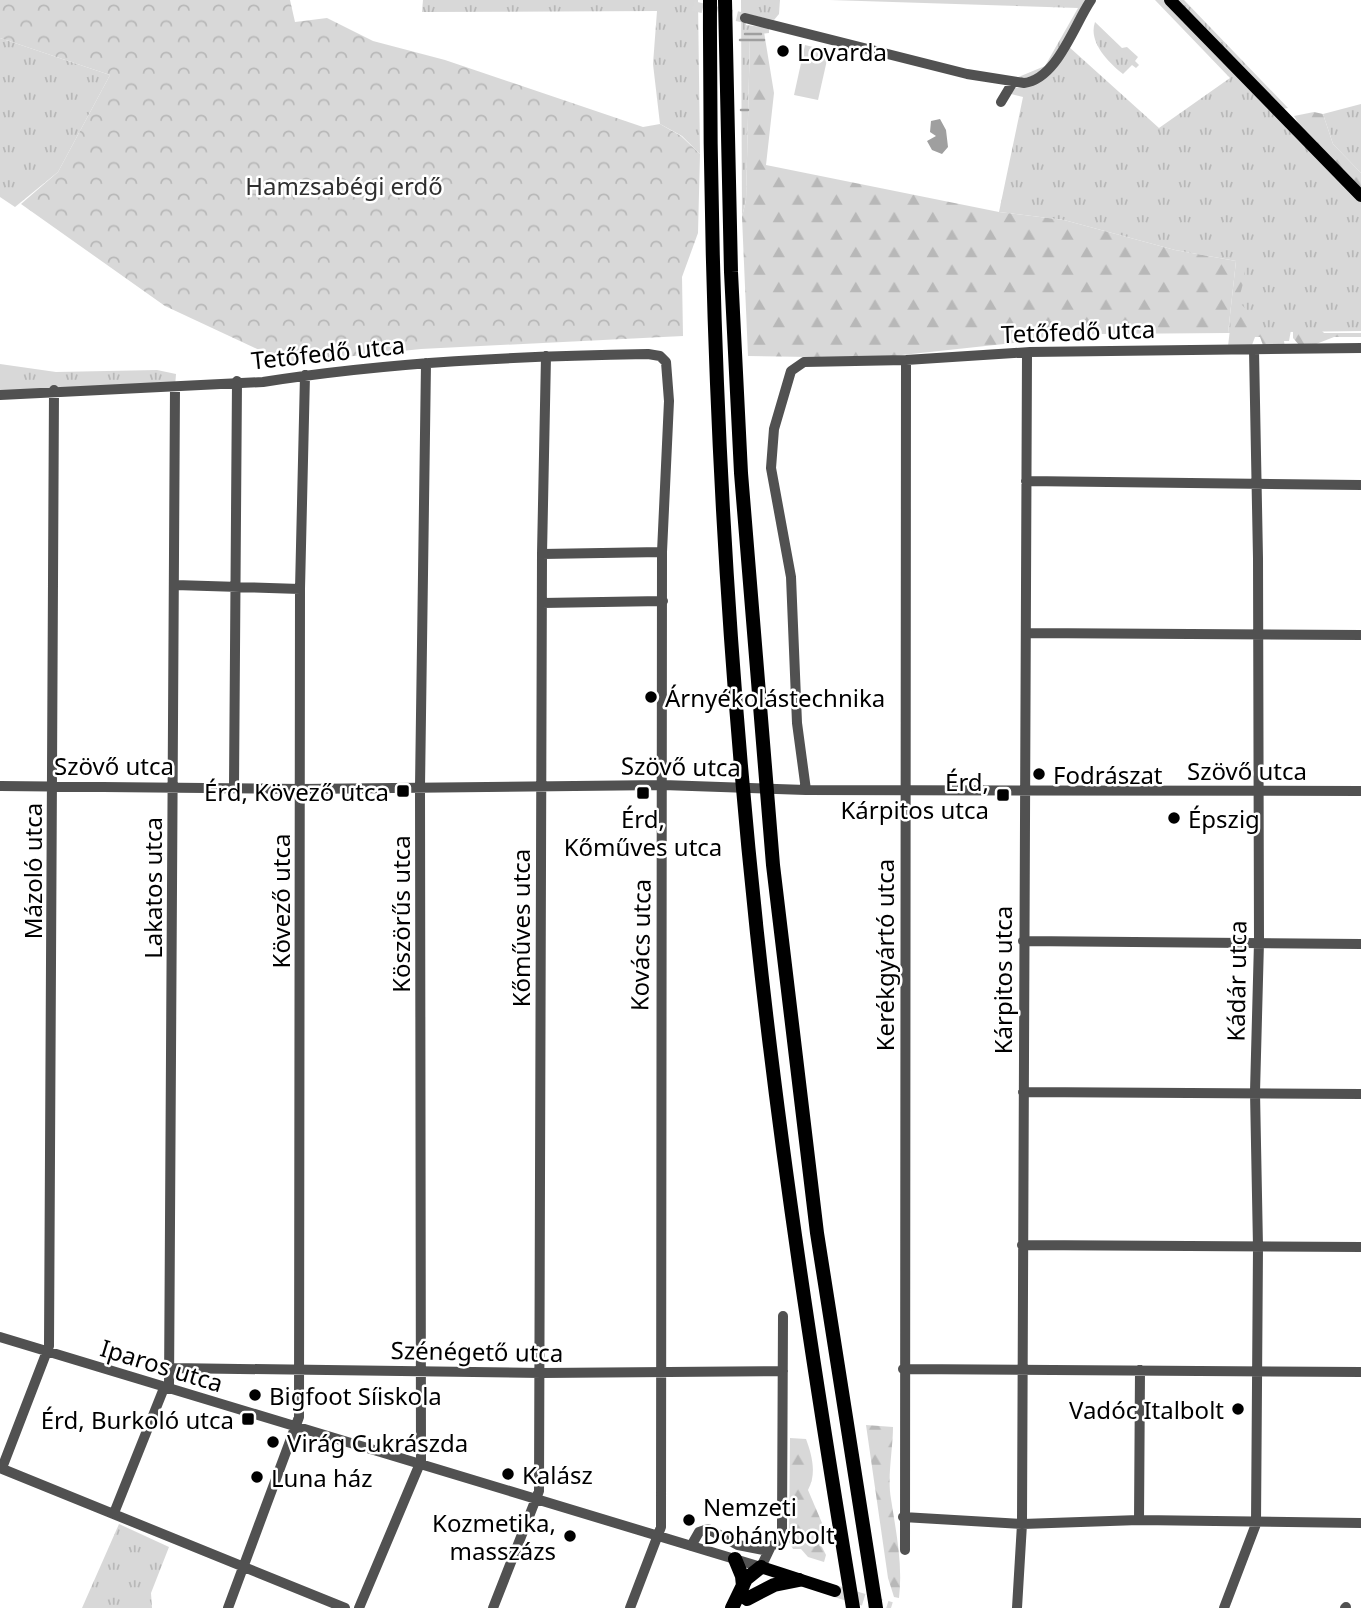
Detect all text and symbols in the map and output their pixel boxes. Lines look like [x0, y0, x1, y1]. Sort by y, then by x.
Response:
place label: Lovarda [797, 35, 887, 68]
marker: Lovarda [775, 43, 791, 59]
park label: Hamzsabégi erdő [245, 169, 443, 202]
street label: Tetőfedő utca [1000, 312, 1156, 350]
street label: Tetőfedő utca [250, 328, 406, 376]
place label: Árnyékolástechnika [665, 681, 885, 714]
marker: Árnyékolástechnika [643, 689, 659, 705]
street label: Szövő utca [621, 748, 741, 784]
street label: Szövő utca [54, 749, 174, 782]
street label: Szövő utca [1187, 754, 1307, 787]
place label: Fodrászat [1053, 758, 1163, 791]
place label: Érd, Kárpitos utca [840, 765, 989, 826]
marker: Fodrászat [1031, 766, 1047, 782]
place label: Érd, Kövező utca [204, 775, 389, 808]
marker: Érd, Kövező utca [395, 783, 411, 799]
marker: Érd, Kőműves utca [635, 785, 651, 801]
marker: Érd, Kárpitos utca [995, 787, 1011, 803]
place label: Érd, Kőműves utca [564, 802, 722, 863]
place label: Épszig [1188, 802, 1260, 835]
street label: Mázoló utca [16, 803, 49, 939]
marker: Épszig [1166, 810, 1182, 826]
street label: Lakatos utca [136, 817, 169, 959]
street label: Kövező utca [264, 834, 297, 968]
street label: Köszörűs utca [384, 835, 417, 993]
street label: Kőműves utca [504, 849, 537, 1007]
street label: Kerékgyártó utca [868, 859, 901, 1051]
street label: Kovács utca [622, 879, 658, 1011]
street label: Kárpitos utca [986, 906, 1019, 1054]
street label: Kádár utca [1218, 920, 1254, 1042]
street label: Iparos utca [97, 1331, 227, 1399]
street label: Szénégető utca [390, 1333, 564, 1369]
place label: Bigfoot Síiskola [269, 1379, 442, 1412]
marker: Bigfoot Síiskola [247, 1387, 263, 1403]
place label: Vadóc Italbolt [1069, 1393, 1224, 1426]
marker: Vadóc Italbolt [1230, 1401, 1246, 1417]
place label: Érd, Burkoló utca [41, 1403, 234, 1436]
marker: Érd, Burkoló utca [240, 1411, 256, 1427]
place label: Virág Cukrászda [287, 1426, 468, 1459]
marker: Virág Cukrászda [265, 1434, 281, 1450]
place label: Kalász [522, 1458, 593, 1491]
place label: Luna ház [271, 1461, 373, 1494]
marker: Kalász [500, 1466, 516, 1482]
marker: Luna ház [249, 1469, 265, 1485]
place label: Nemzeti Dohánybolt [703, 1490, 835, 1551]
place label: Kozmetika, masszázs [432, 1506, 556, 1567]
marker: Nemzeti Dohánybolt [681, 1512, 697, 1528]
marker: Kozmetika, masszázs [562, 1528, 578, 1544]

